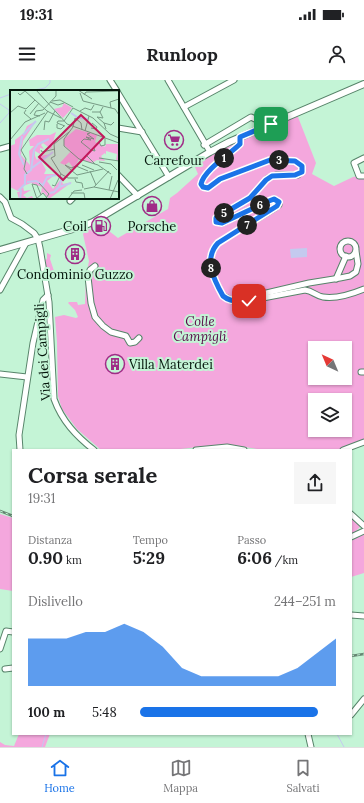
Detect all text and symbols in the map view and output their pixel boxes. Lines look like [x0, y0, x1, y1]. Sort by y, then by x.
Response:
text: 19:31 [20, 5, 53, 24]
icon: menu [16, 43, 38, 65]
text: Runloop [146, 43, 218, 66]
icon: person [326, 43, 348, 65]
inset map [10, 90, 119, 199]
pin [254, 107, 288, 141]
icon: arrive [260, 113, 282, 135]
supermarket icon: Carrefour [163, 129, 185, 151]
pin: 1 [214, 148, 234, 168]
pin: 3 [269, 150, 289, 170]
text: 1 [222, 151, 226, 165]
place label: Carrefour [144, 152, 204, 169]
text: 3 [276, 153, 282, 167]
shop icon: Porsche [141, 195, 163, 217]
pin: 6 [250, 195, 270, 215]
text: 6 [257, 198, 263, 212]
pin: 5 [214, 203, 234, 223]
text: 5 [221, 206, 227, 220]
fuel station icon: Coil [90, 215, 112, 237]
pin: 7 [237, 215, 257, 235]
place label: Coil [63, 218, 87, 235]
place label: Porsche [128, 218, 176, 235]
text: 7 [244, 218, 250, 232]
building icon: Condominio Guzzo [64, 243, 86, 265]
pin: 8 [201, 258, 221, 278]
text: 8 [208, 261, 214, 275]
place label: Condominio Guzzo [17, 266, 133, 283]
pin [232, 284, 266, 318]
icon: check [238, 290, 260, 312]
street label: Via dei Campigli [31, 302, 54, 402]
park label: Colle Campigli [173, 313, 228, 345]
north arrow [308, 341, 352, 385]
map controls [308, 341, 352, 437]
building icon: Villa Materdei [104, 353, 126, 375]
place label: Villa Materdei [128, 356, 213, 373]
button: layers [308, 393, 352, 437]
text: Corsa serale [28, 461, 157, 489]
button: share [294, 462, 336, 504]
text: 19:31 [28, 490, 55, 507]
text: Distanza [28, 533, 72, 547]
text: Tempo [133, 533, 168, 547]
text: Passo [237, 533, 266, 547]
text: 0.90 [28, 547, 63, 569]
text: 5:29 [133, 547, 165, 569]
text: 6:06 [237, 547, 272, 569]
text: km [63, 553, 82, 567]
text: /km [272, 553, 298, 567]
text: Dislivello [28, 593, 83, 610]
text: 244–251 m [274, 593, 336, 610]
text: 100 m [28, 704, 65, 721]
text: 5:48 [92, 704, 117, 721]
tab: Home [44, 757, 75, 795]
tab: Mappa [163, 757, 198, 795]
tab: Salvati [286, 757, 320, 795]

